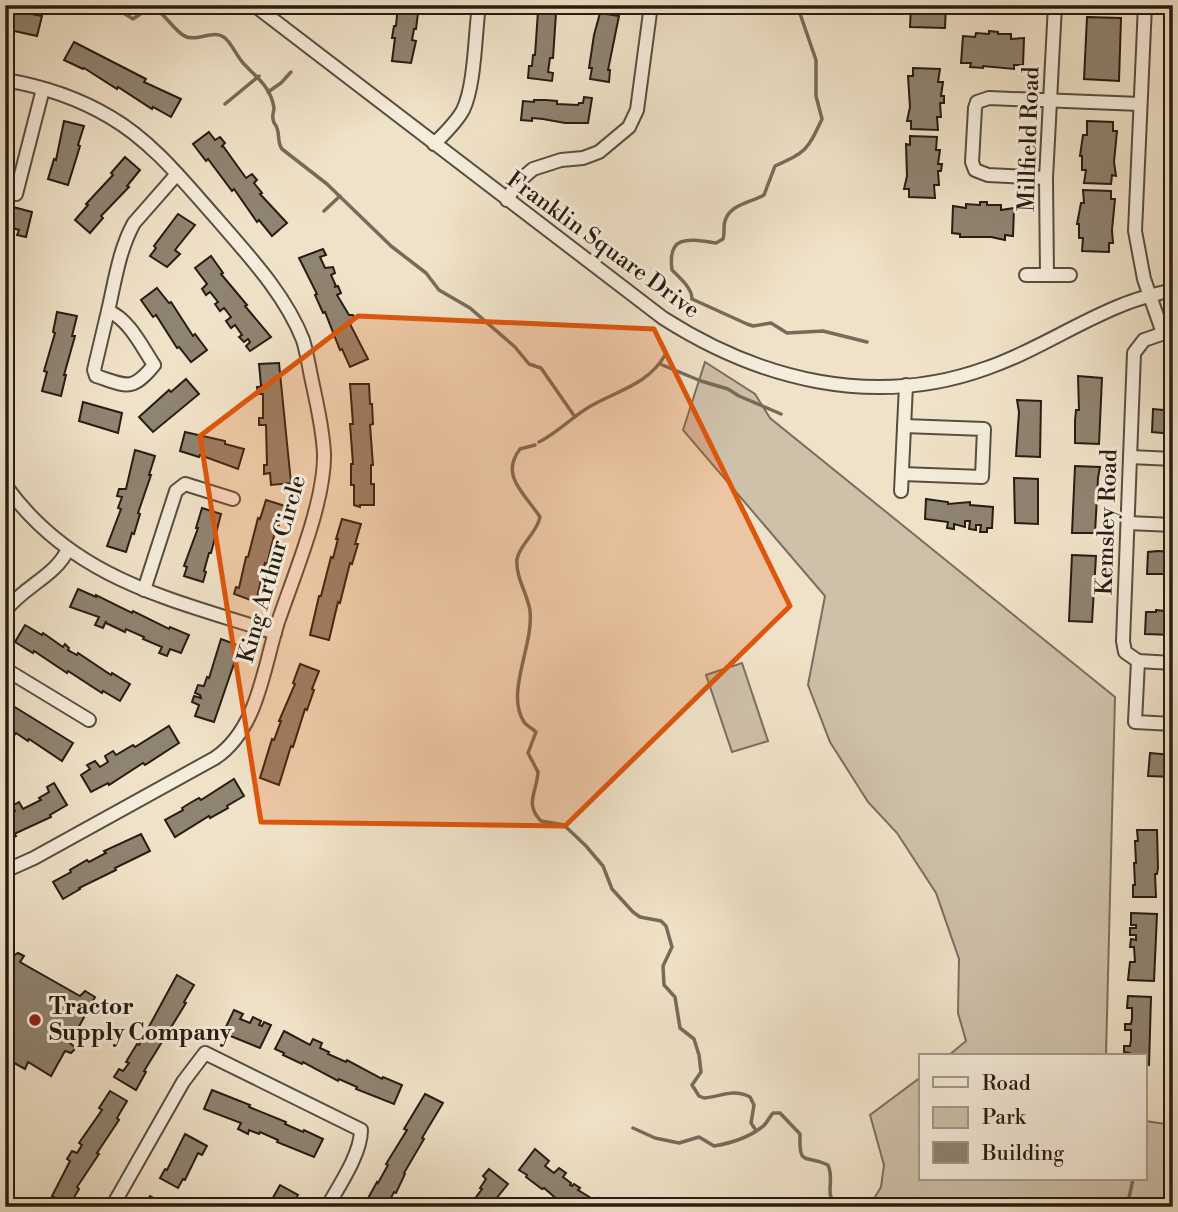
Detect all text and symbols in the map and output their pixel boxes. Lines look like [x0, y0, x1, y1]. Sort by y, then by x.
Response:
street label: Millfield Road [1012, 66, 1046, 212]
street label: Franklin Square Drive [501, 166, 705, 324]
street label: Kemsley Road [1090, 449, 1124, 595]
street label: King Arthur Circle [232, 472, 312, 666]
place label: Tractor Supply Company [49, 993, 232, 1047]
marker: Tractor Supply Company [27, 1012, 43, 1028]
legend [919, 1054, 1146, 1180]
text: Road [982, 1071, 1031, 1097]
text: Park [982, 1105, 1027, 1131]
text: Building [981, 1141, 1064, 1167]

